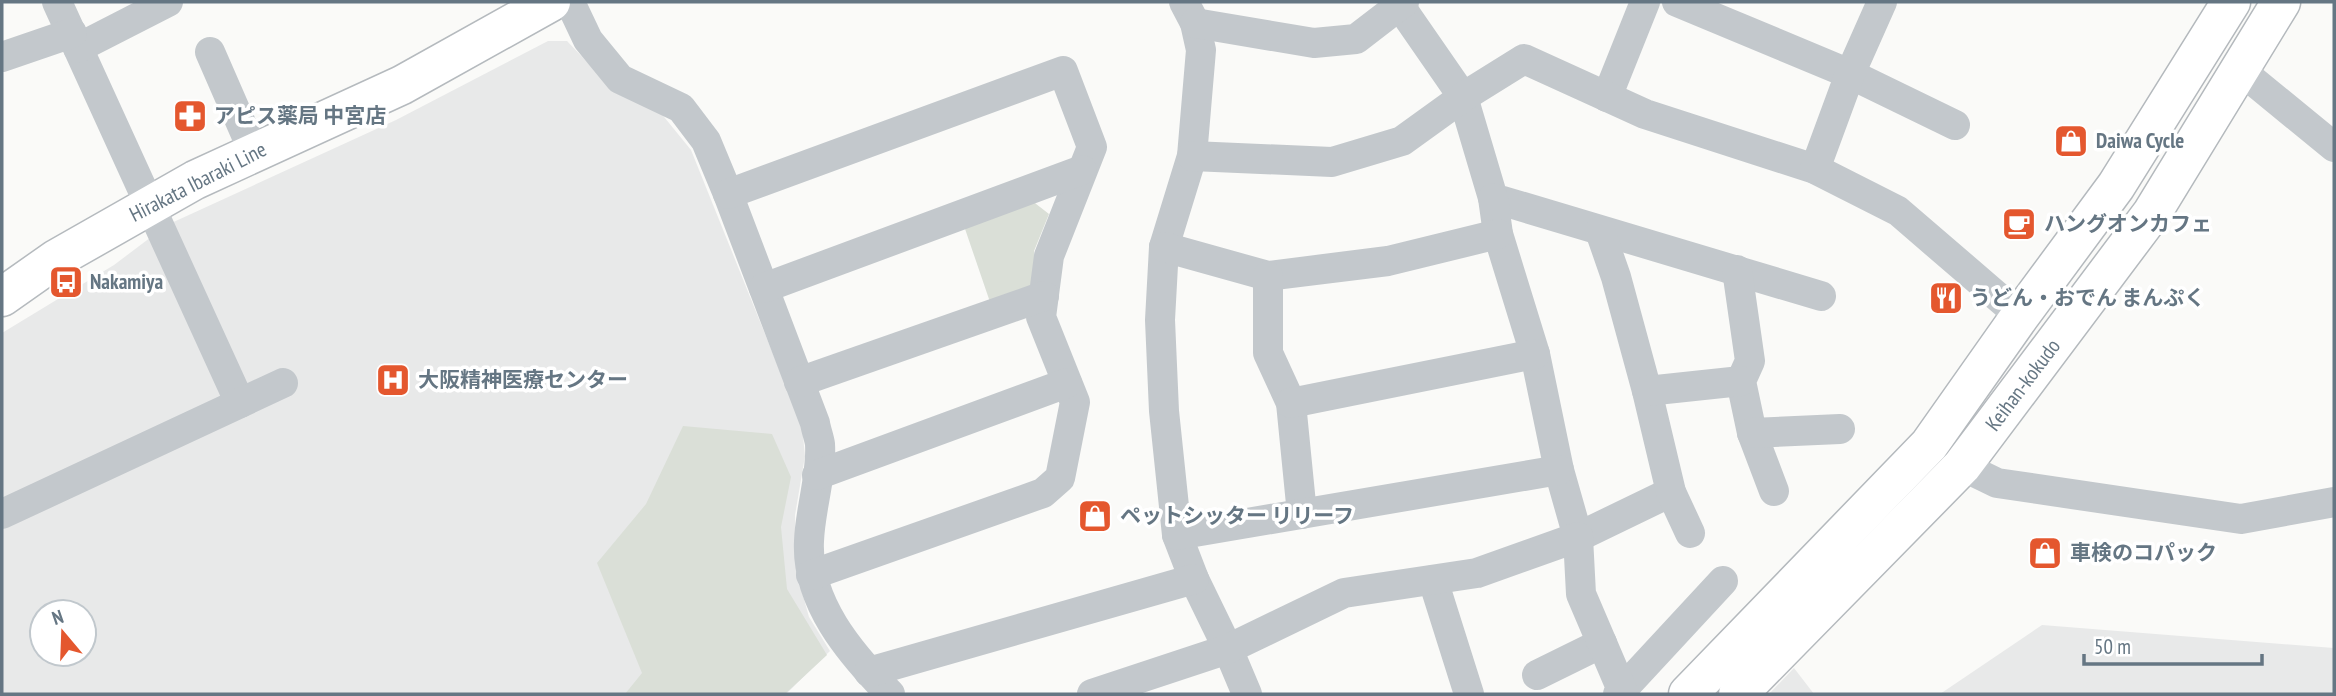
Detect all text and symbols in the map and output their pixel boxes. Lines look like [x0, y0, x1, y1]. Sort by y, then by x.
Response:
pharmacy icon: アピス薬局 中宮店 [171, 97, 209, 135]
place label: アピス薬局 中宮店 [214, 102, 386, 129]
shop icon: Daiwa Cycle [2052, 122, 2090, 160]
place label: Daiwa Cycle [2096, 127, 2184, 154]
street label: Hirakata Ibaraki Line [125, 135, 271, 228]
cafe icon: ハングオンカフェ [2000, 205, 2038, 243]
place label: ハングオンカフェ [2044, 210, 2212, 237]
bus stop icon: Nakamiya [47, 263, 85, 301]
place label: Nakamiya [90, 268, 163, 295]
restaurant icon: うどん・おでん まんぷく [1927, 279, 1965, 317]
place label: うどん・おでん まんぷく [1970, 284, 2205, 311]
street label: Keihan-kokudo [1979, 333, 2066, 436]
hospital icon: 大阪精神医療センター [374, 361, 412, 399]
place label: 大阪精神医療センター [418, 366, 628, 393]
shop icon: ペットシッター リリーフ [1076, 497, 1114, 535]
place label: ペットシッター リリーフ [1120, 502, 1354, 529]
shop icon: 車検のコパック [2026, 534, 2064, 572]
place label: 車検のコパック [2070, 539, 2217, 566]
north arrow [28, 598, 98, 668]
text: N [49, 604, 66, 630]
scale bar [2084, 622, 2262, 666]
text: 50 m [2094, 633, 2131, 660]

